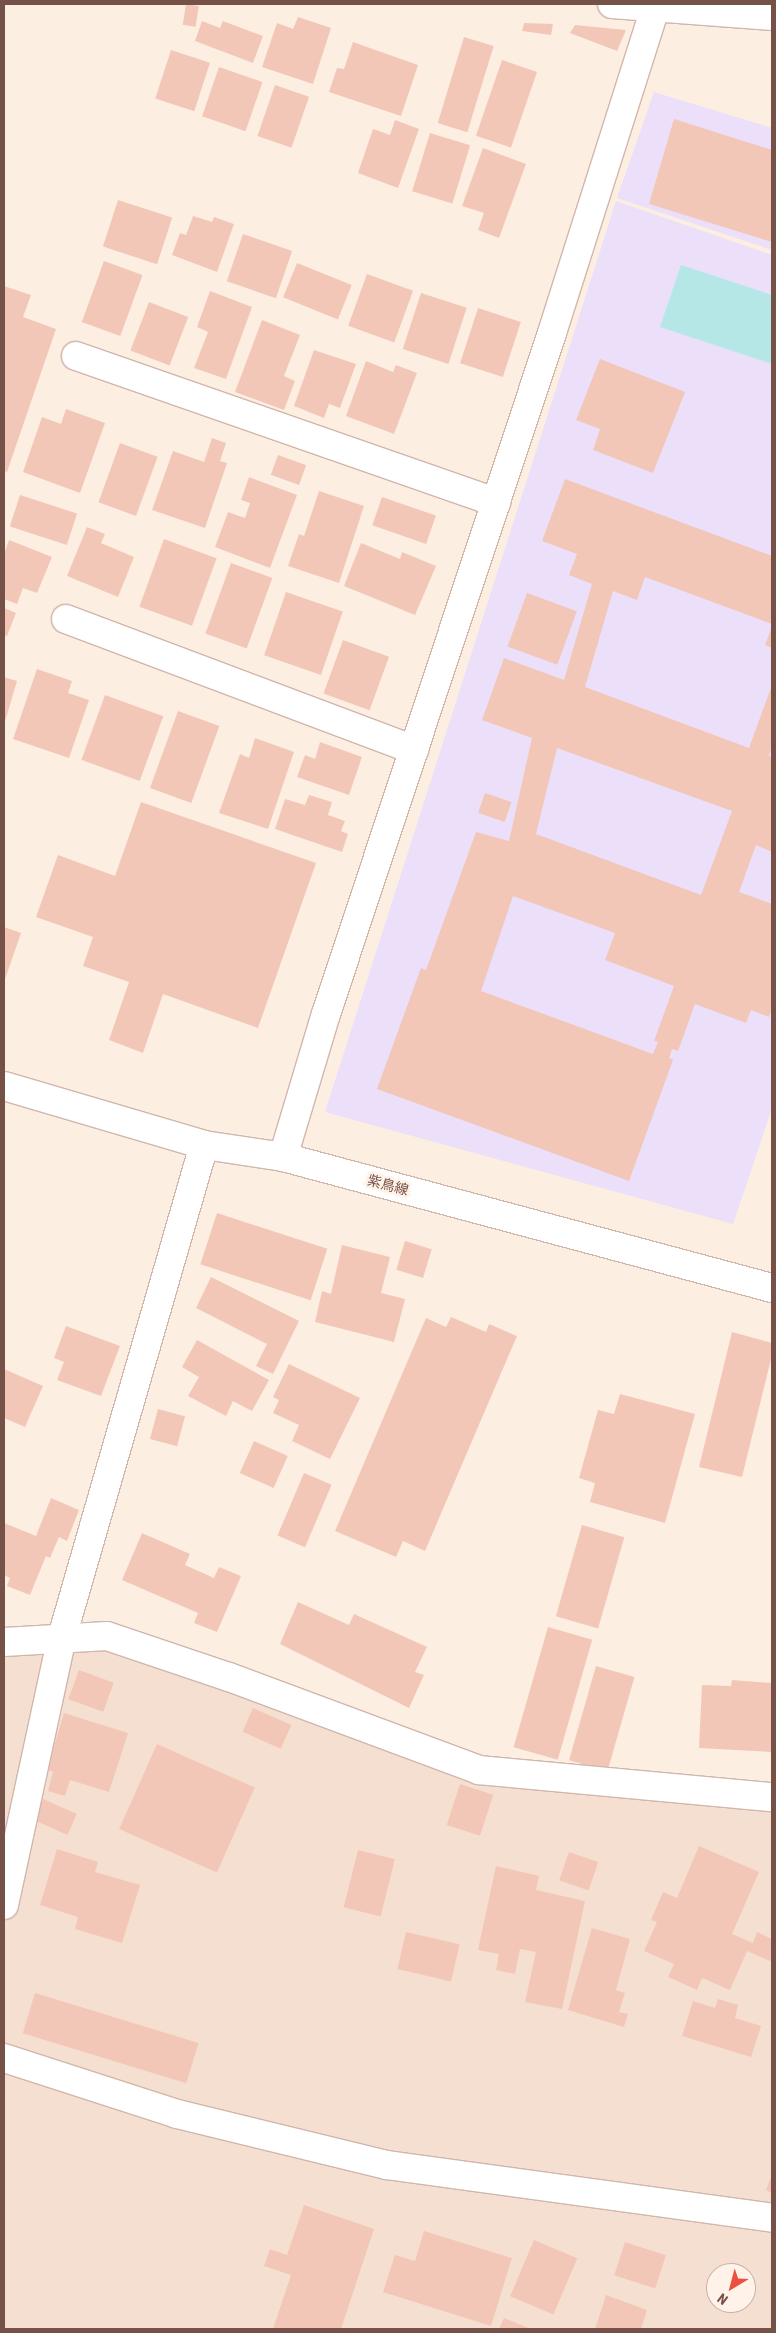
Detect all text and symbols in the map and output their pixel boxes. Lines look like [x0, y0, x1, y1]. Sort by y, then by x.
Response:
street label: 紫鳥線 [366, 1171, 410, 1199]
north arrow [706, 2263, 756, 2313]
text: N [714, 2290, 731, 2308]

